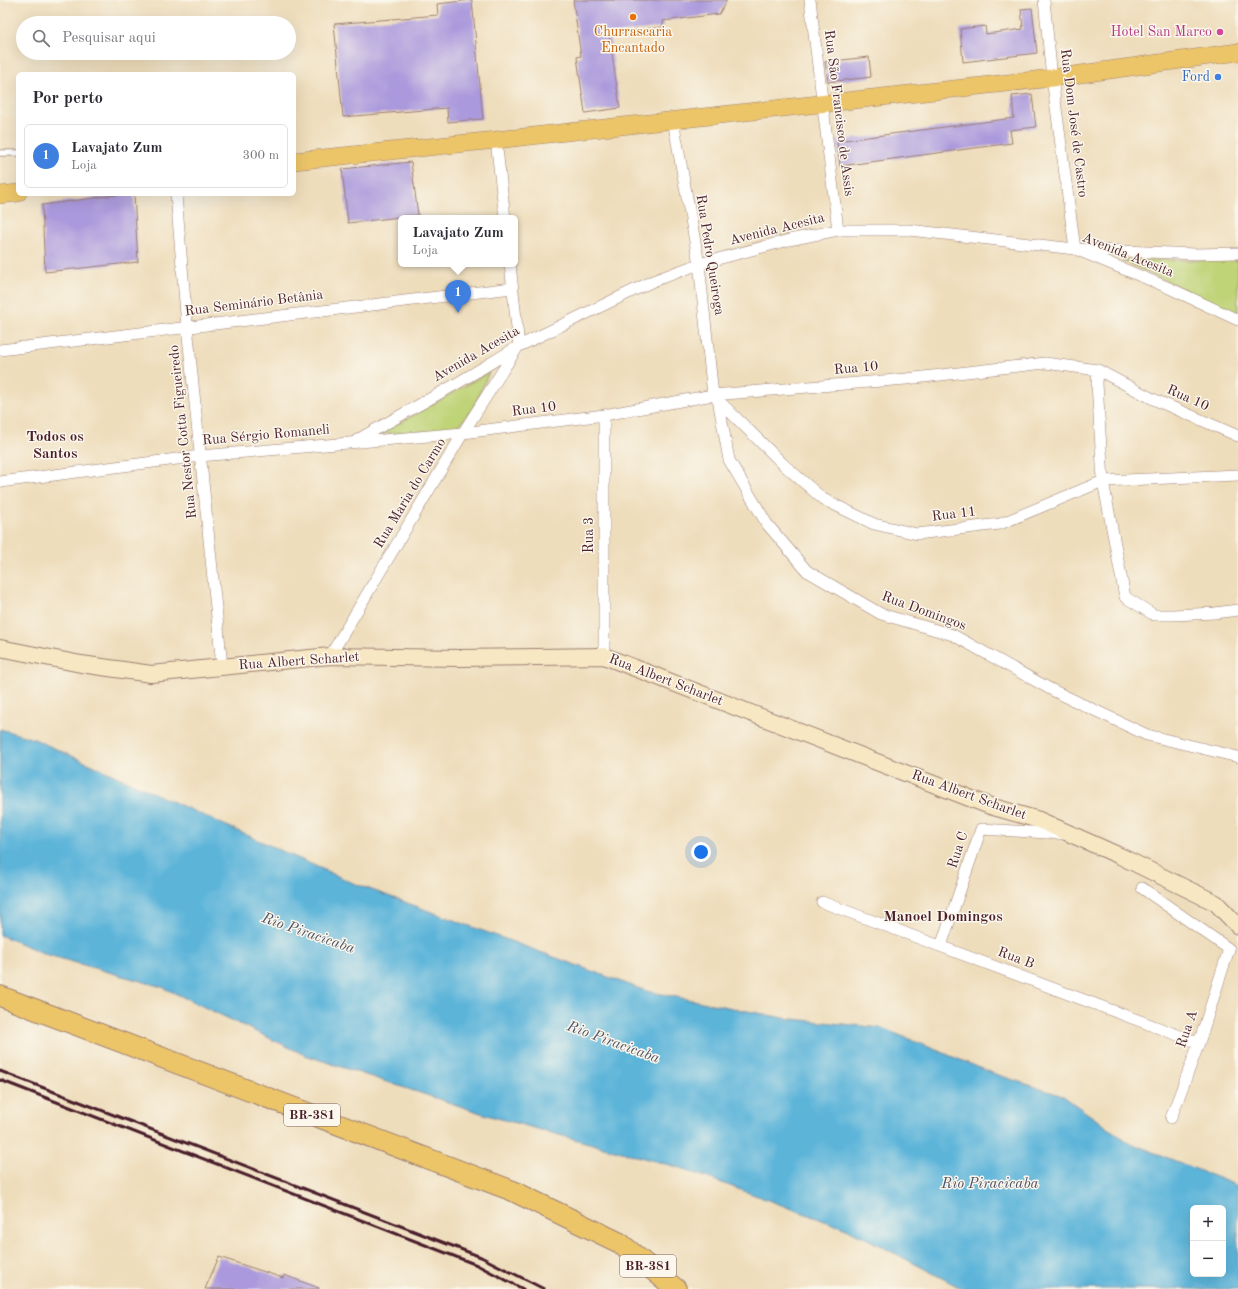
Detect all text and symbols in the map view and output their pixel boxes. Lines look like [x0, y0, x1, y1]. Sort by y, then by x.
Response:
marker: Churrascaria Encantado [628, 12, 638, 22]
search box [16, 16, 296, 60]
place label: Churrascaria Encantado [594, 25, 672, 55]
place label: Hotel San Marco [1110, 25, 1212, 39]
icon: search [30, 27, 52, 49]
marker: Hotel San Marco [1215, 27, 1225, 37]
street label: Rua São Francisco de Assis [822, 29, 856, 197]
text: Pesquisar aqui [62, 31, 156, 46]
street label: Rua Dom José de Castro [1058, 48, 1090, 198]
place label: Ford [1182, 70, 1210, 84]
marker: Ford [1213, 72, 1223, 82]
text: Por perto [32, 90, 103, 107]
text: Lavajato Zum [71, 141, 163, 156]
text: 1 [42, 149, 50, 162]
text: 300 m [242, 149, 279, 162]
text: Loja [71, 159, 97, 172]
street label: Rua Pedro Queiroga [694, 194, 726, 316]
street label: Avenida Acesita [728, 210, 826, 248]
popup [398, 215, 518, 267]
text: Lavajato Zum [412, 226, 504, 241]
street label: Avenida Acesita [1080, 230, 1176, 280]
text: Loja [412, 244, 438, 257]
pin: 1 [445, 280, 471, 313]
street label: Rua Seminário Betânia [184, 288, 324, 318]
street label: Avenida Acesita [430, 324, 522, 384]
street label: Rua Nestor Cotta Figueiredo [167, 344, 199, 520]
street label: Rua 10 [833, 359, 879, 377]
street label: Rua 10 [1165, 383, 1211, 413]
street label: Rua 10 [511, 399, 557, 419]
street label: Rua Sérgio Romaneli [202, 422, 331, 448]
district label: Todos os Santos [26, 430, 84, 462]
street label: Rua Maria do Carmo [372, 436, 448, 550]
street label: Rua 11 [931, 504, 977, 524]
street label: Rua 3 [582, 517, 596, 553]
street label: Rua Domingos [880, 589, 968, 633]
street label: Rua Albert Scharlet [238, 650, 360, 672]
street label: Rua Albert Scharlet [607, 652, 725, 708]
street label: Rua Albert Scharlet [910, 768, 1028, 822]
street label: Rua C [945, 830, 971, 870]
your location [691, 842, 711, 862]
district label: Manoel Domingos [883, 910, 1003, 925]
water label: Rio Piracicaba [259, 911, 356, 957]
street label: Rua B [996, 945, 1036, 971]
street label: Rua A [1174, 1008, 1200, 1050]
water label: Rio Piracicaba [564, 1019, 661, 1067]
road number: BR-381 [284, 1104, 340, 1126]
water label: Rio Piracicaba [940, 1177, 1039, 1192]
map controls [1190, 1205, 1226, 1277]
button: + [1190, 1205, 1226, 1241]
button: − [1190, 1241, 1226, 1277]
road number: BR-381 [620, 1255, 676, 1277]

